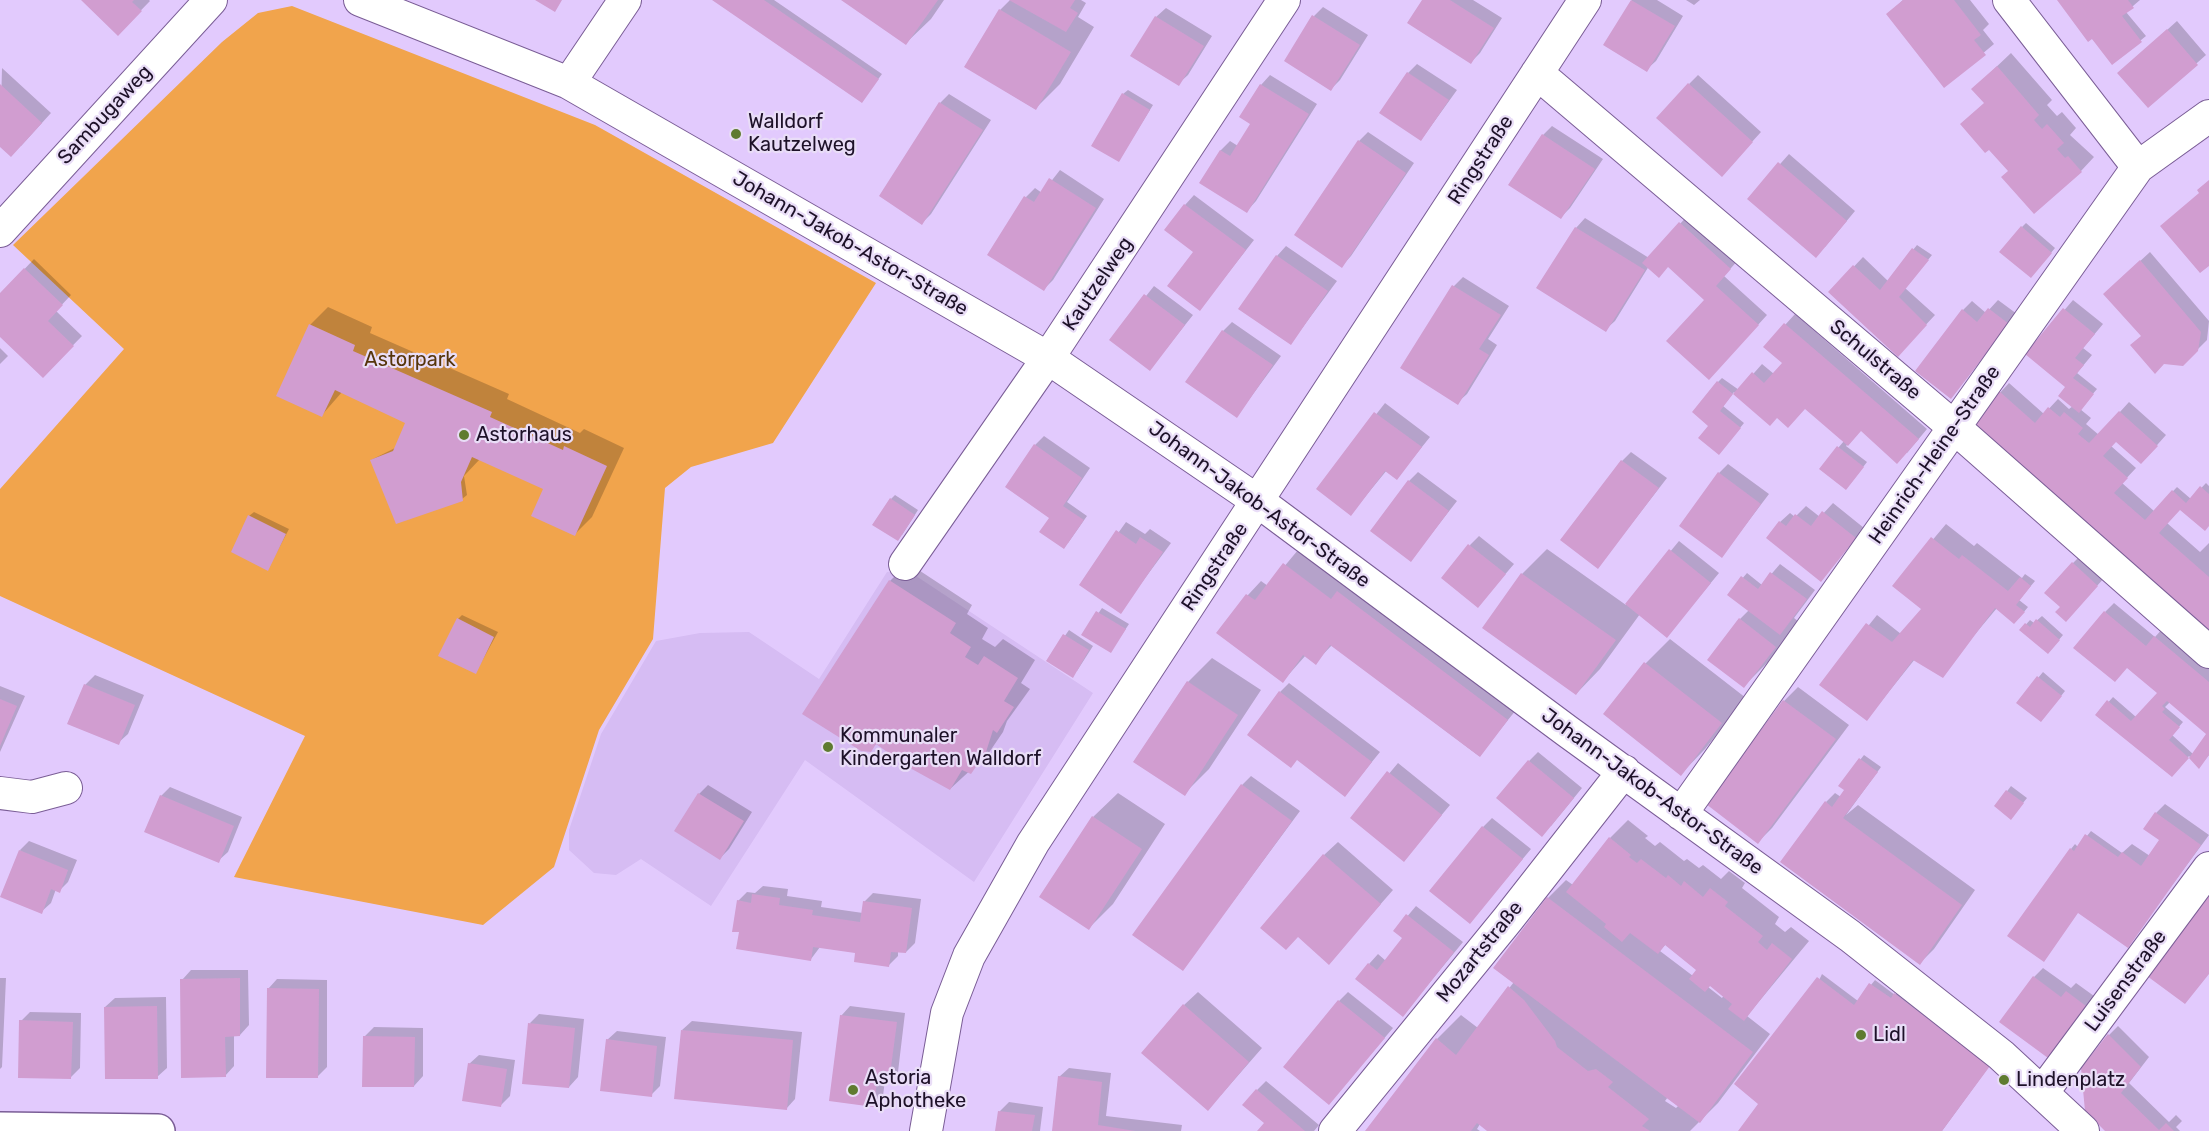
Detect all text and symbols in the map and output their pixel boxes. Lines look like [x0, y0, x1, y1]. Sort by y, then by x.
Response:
street label: Sambugaweg [53, 60, 157, 170]
place label: Walldorf Kautzelweg [748, 110, 856, 157]
street label: Ringstraße [1443, 111, 1519, 209]
marker: Walldorf Kautzelweg [729, 127, 743, 141]
street label: Johann-Jakob-Astor-Straße [728, 167, 972, 321]
street label: Kautzelweg [1058, 233, 1138, 335]
street label: Schulstraße [1824, 315, 1926, 405]
park label: Astorpark [364, 348, 456, 372]
street label: Heinrich-Heine-Straße [1864, 361, 2006, 549]
street label: Johann-Jakob-Astor-Straße [1144, 417, 1374, 593]
place label: Astorhaus [476, 423, 572, 447]
marker: Astorhaus [457, 428, 471, 442]
street label: Ringstraße [1177, 518, 1253, 616]
street label: Johann-Jakob-Astor-Straße [1537, 704, 1767, 880]
place label: Kommunaler Kindergarten Walldorf [840, 724, 1041, 771]
marker: Kommunaler Kindergarten Walldorf [821, 740, 835, 754]
street label: Mozartstraße [1432, 897, 1528, 1007]
street label: Luisenstraße [2080, 926, 2172, 1036]
place label: Lidl [1873, 1023, 1906, 1047]
marker: Lidl [1854, 1028, 1868, 1042]
place label: Astoria Aphotheke [865, 1066, 966, 1113]
place label: Lindenplatz [2016, 1068, 2125, 1092]
marker: Lindenplatz [1997, 1073, 2011, 1087]
marker: Astoria Aphotheke [846, 1083, 860, 1097]

